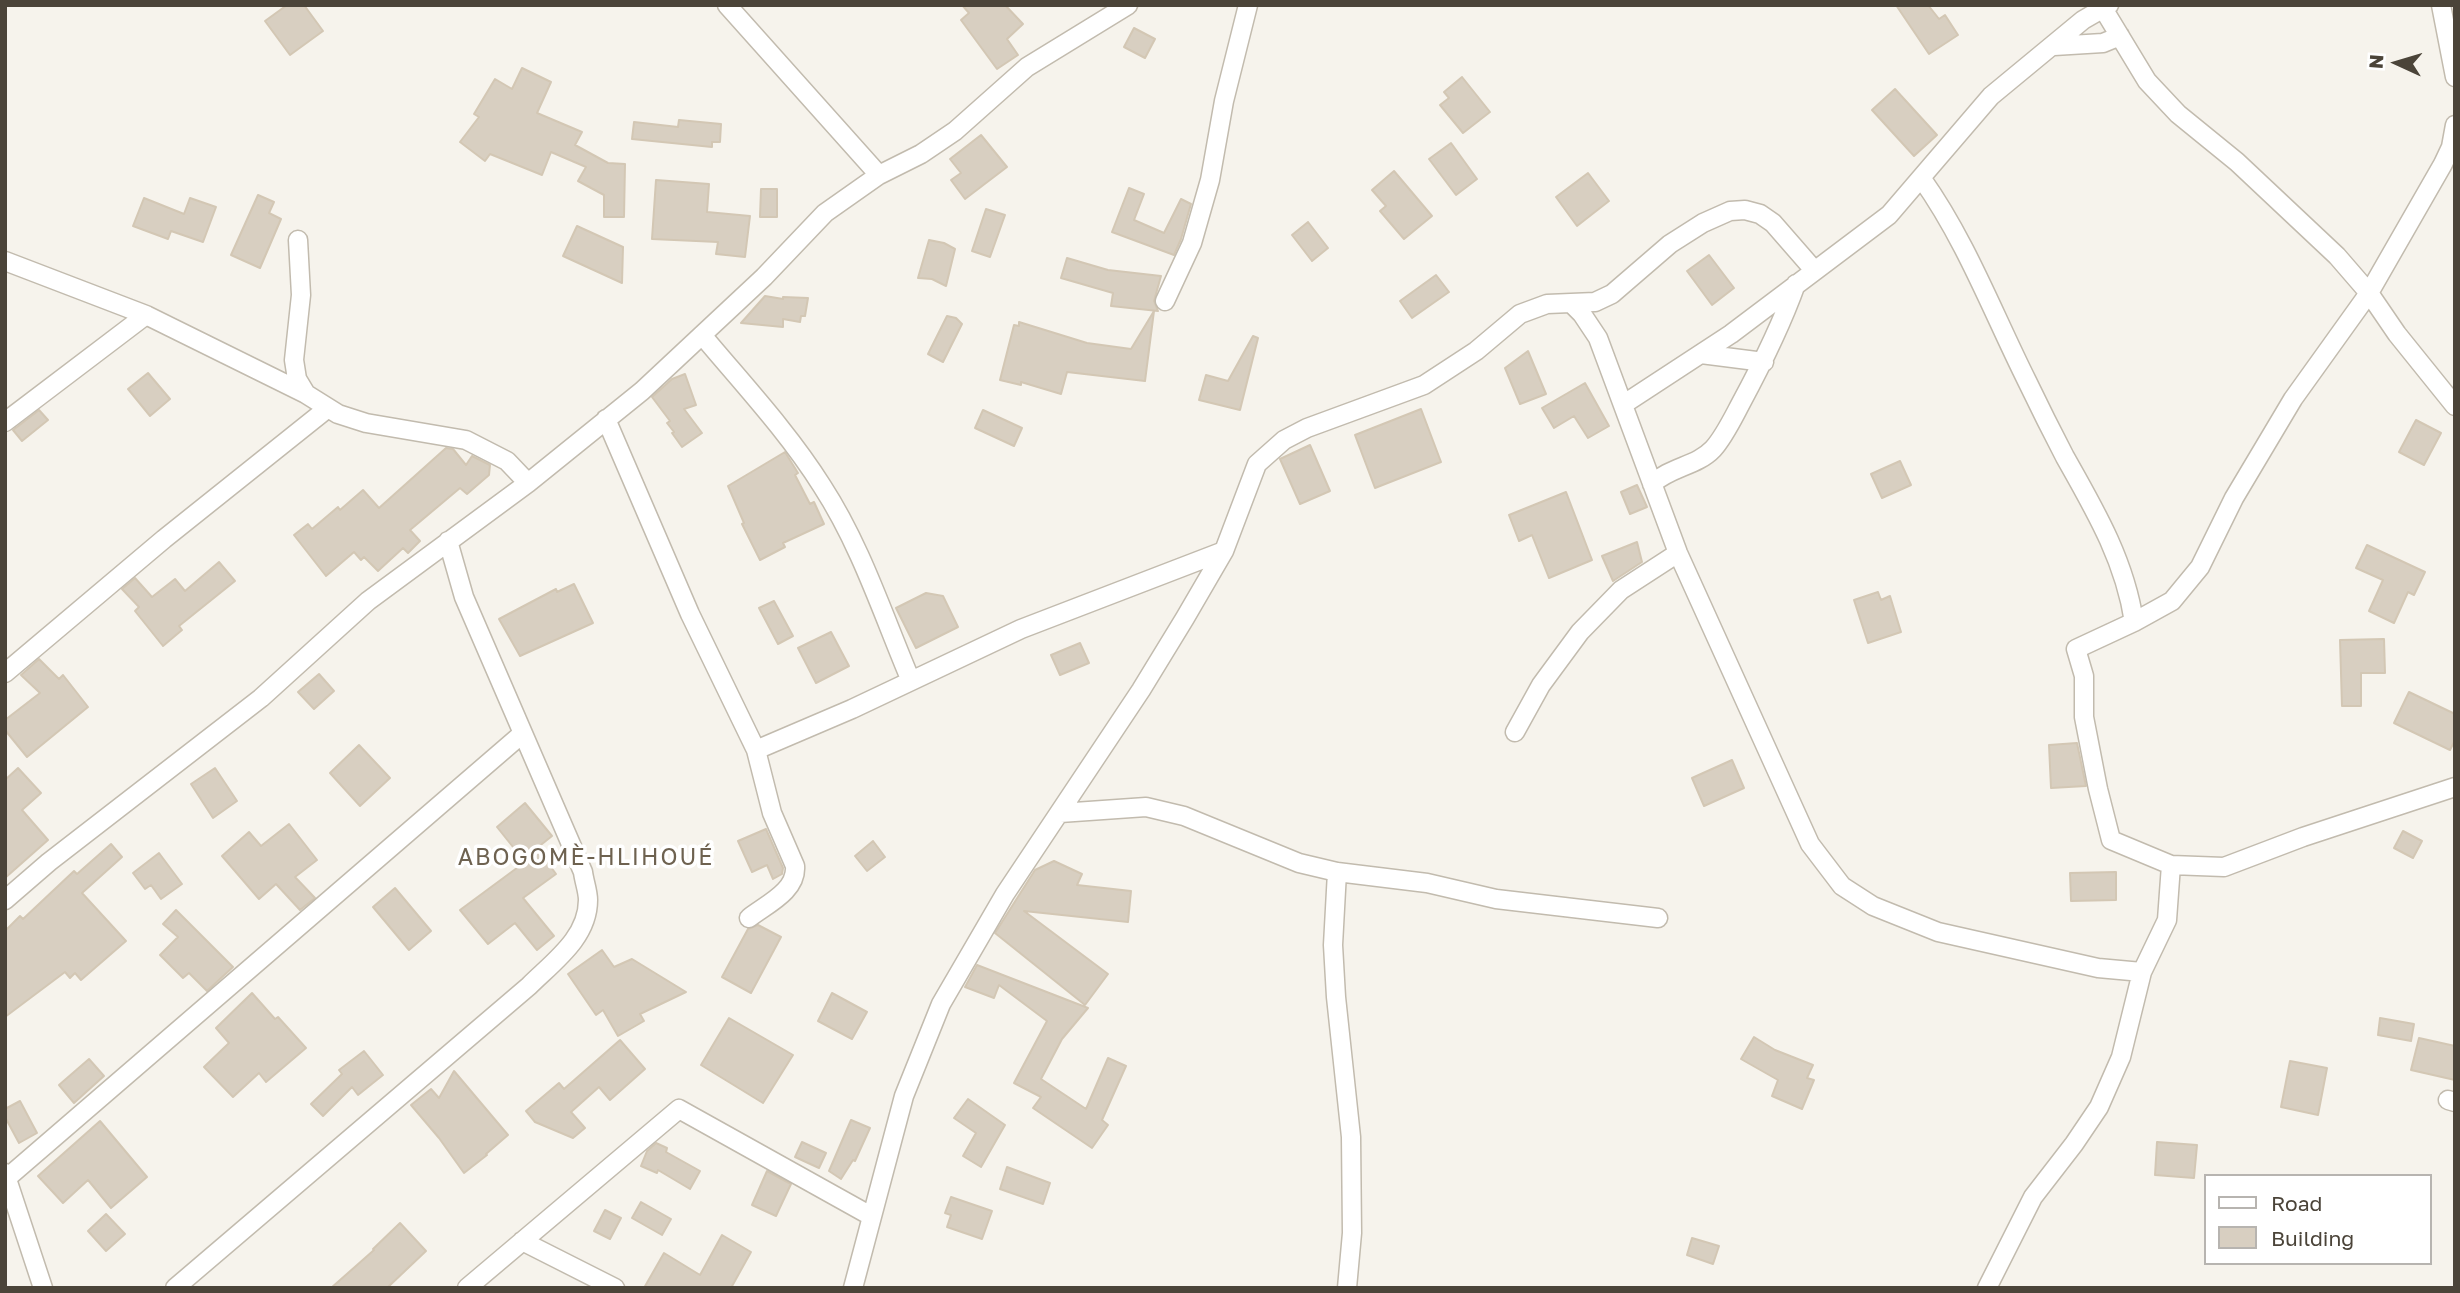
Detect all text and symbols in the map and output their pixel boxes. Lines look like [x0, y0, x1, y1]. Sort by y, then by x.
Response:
north arrow [2362, 28, 2432, 98]
text: N [2364, 53, 2388, 70]
district label: ABOGOMÈ-HLIHOUÉ [460, 844, 712, 872]
legend [2204, 1174, 2432, 1265]
text: Road [2271, 1190, 2322, 1216]
text: Building [2271, 1225, 2354, 1251]

